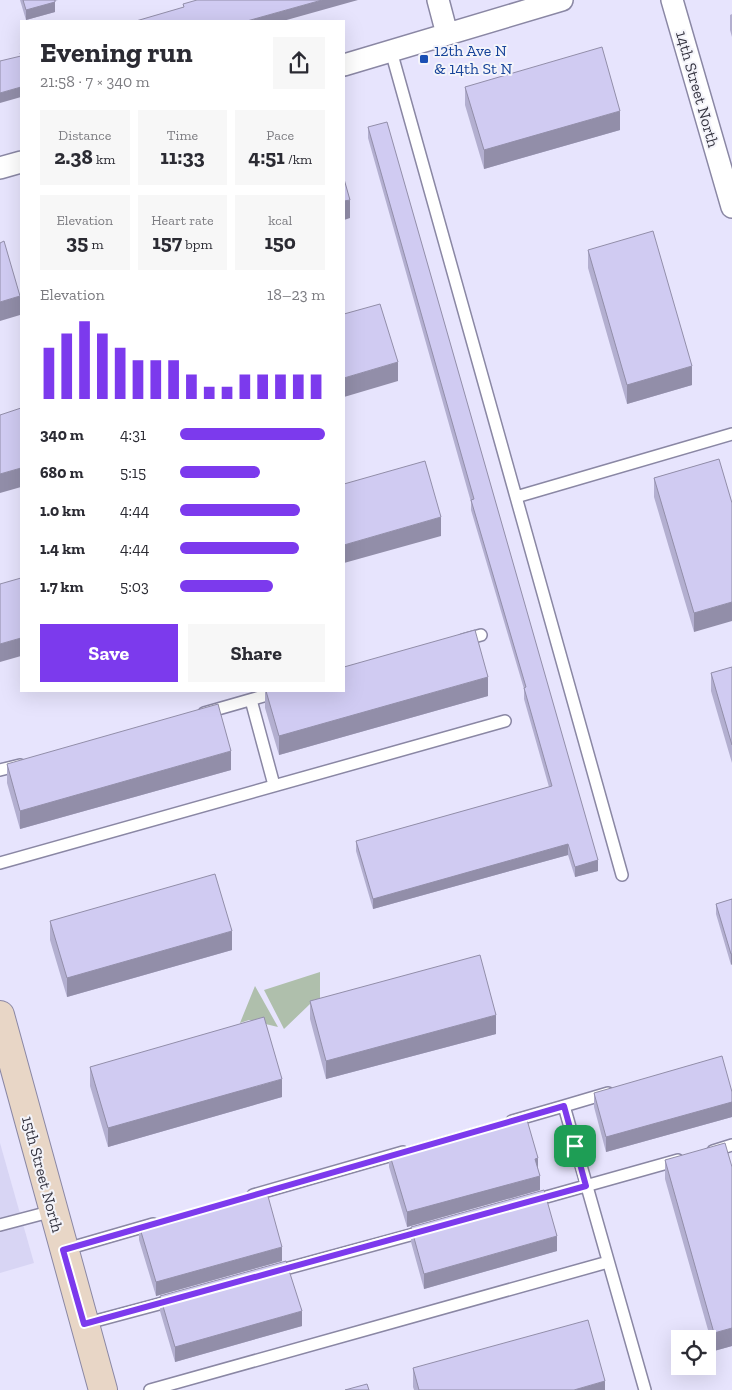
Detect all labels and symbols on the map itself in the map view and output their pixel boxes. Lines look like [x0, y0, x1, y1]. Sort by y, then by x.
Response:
street label: 14th Street North [672, 29, 723, 150]
place label: 12th Ave N & 14th St N [434, 41, 513, 78]
marker: 12th Ave N & 14th St N [418, 53, 430, 65]
street label: 15th Street North [18, 1114, 67, 1234]
pin [554, 1125, 596, 1167]

